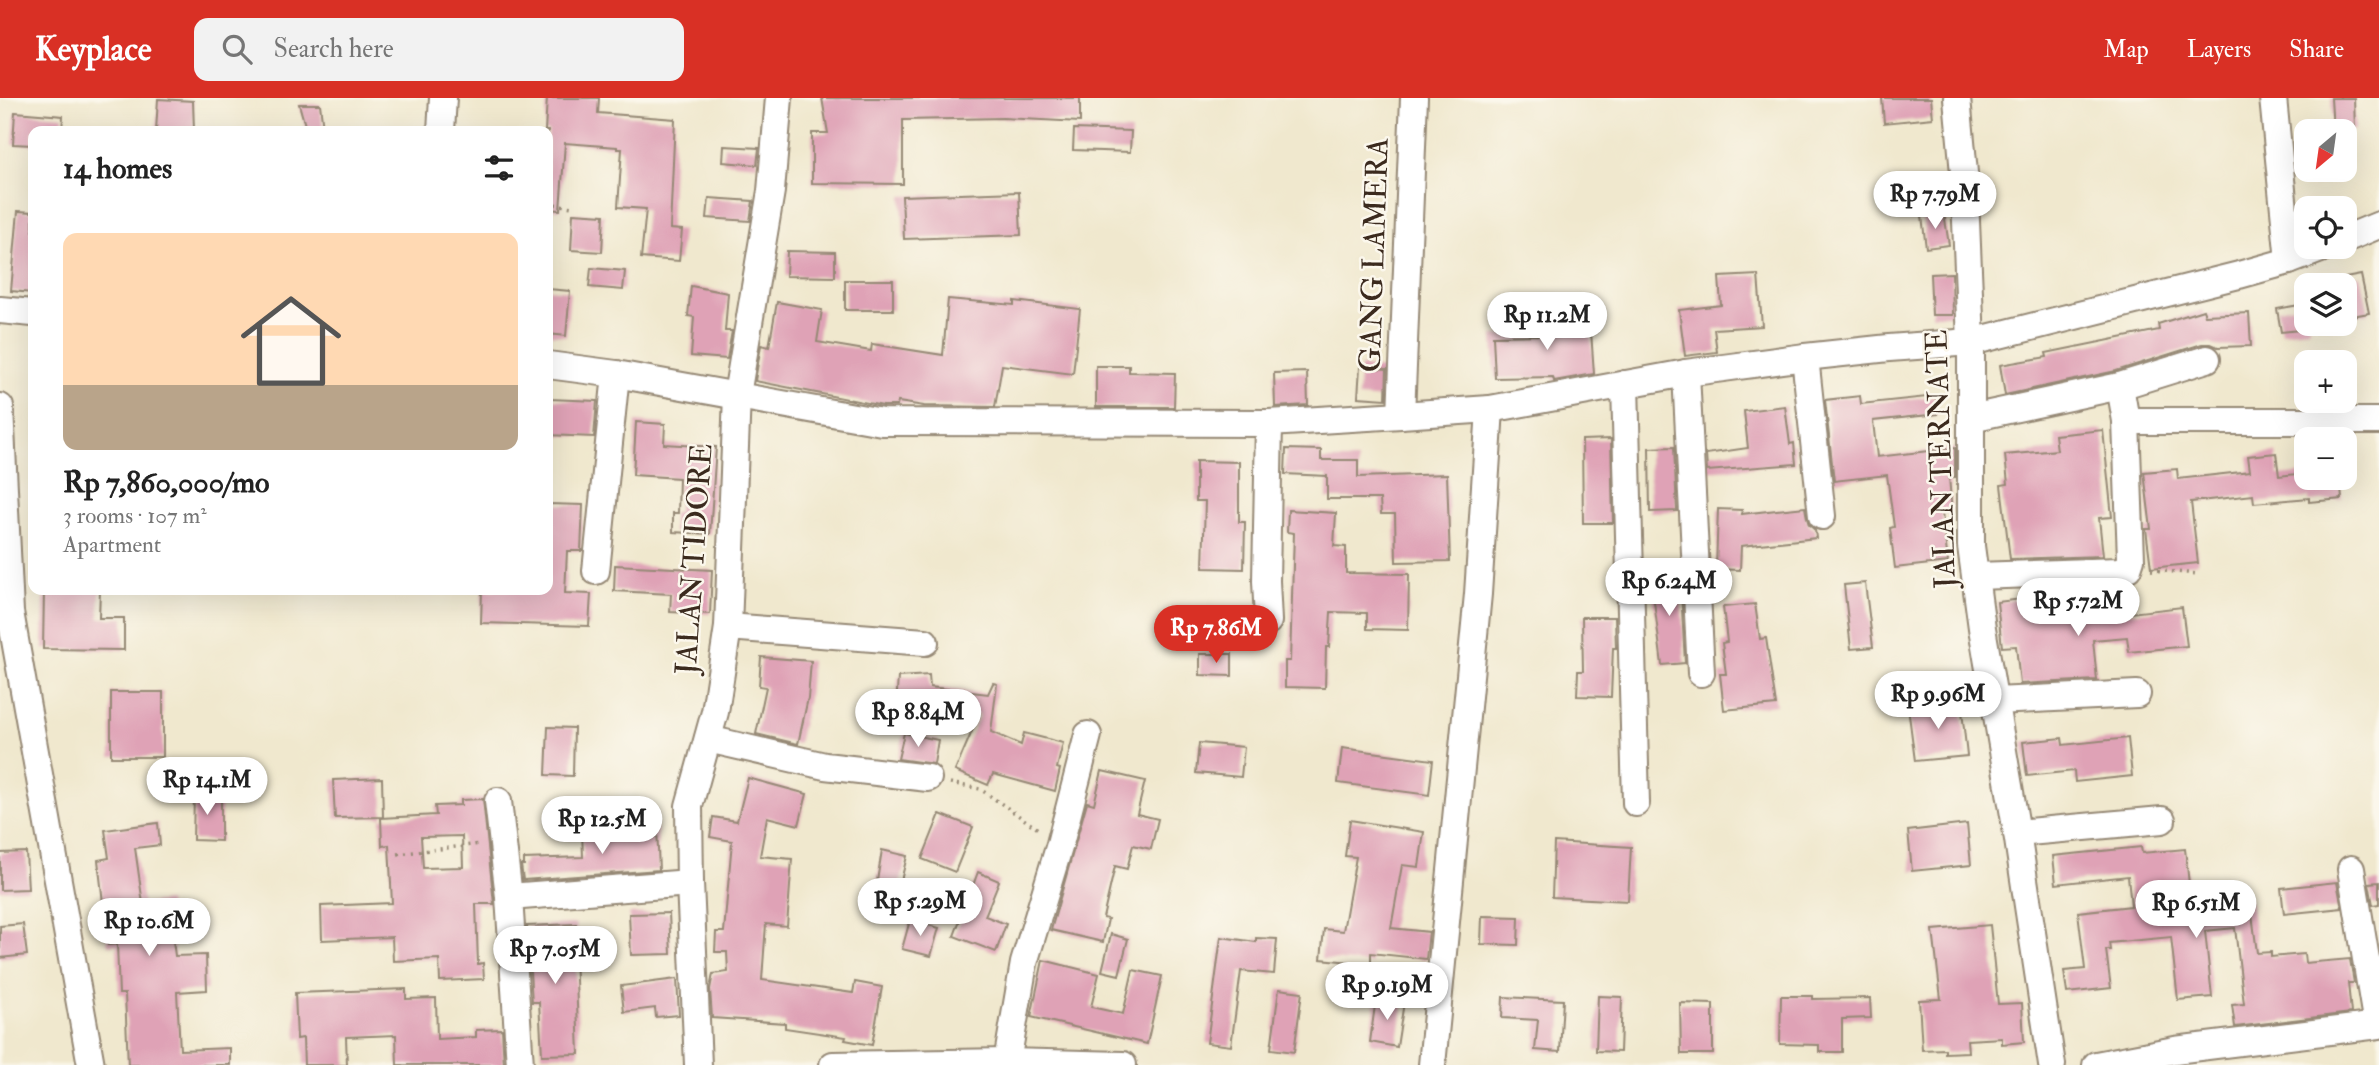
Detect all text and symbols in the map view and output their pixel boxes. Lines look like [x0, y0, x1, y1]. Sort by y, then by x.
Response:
search box [194, 18, 684, 81]
text: Keyplace [35, 29, 152, 70]
icon: search [218, 30, 256, 68]
text: Search here [274, 33, 394, 65]
text: Map [2104, 34, 2149, 65]
text: Layers [2187, 34, 2251, 65]
text: Share [2289, 34, 2344, 65]
north arrow [2294, 119, 2357, 182]
map controls [2294, 119, 2357, 490]
street label: GANG LAMERA [1351, 137, 1397, 373]
icon: filters [480, 149, 518, 187]
text: 14 homes [63, 150, 172, 187]
pin: Rp 7.79M [1863, 172, 2007, 231]
text: Rp 7.79M [1889, 179, 1981, 208]
button: locate [2294, 196, 2357, 259]
button: layers [2294, 273, 2357, 336]
icon: home [228, 278, 354, 404]
pin: Rp 11.2M [1475, 292, 1619, 352]
text: Rp 11.2M [1503, 300, 1591, 329]
street label: JALAN TERNATE [1918, 329, 1964, 590]
button: + [2294, 350, 2357, 413]
button: − [2294, 427, 2357, 490]
street label: JALAN TIDORE [667, 442, 721, 677]
text: Rp 7,860,000/mo [63, 464, 269, 501]
text: 3 rooms · 107 m² [63, 501, 207, 530]
text: Apartment [63, 530, 161, 559]
pin: Rp 6.24M [1597, 559, 1741, 618]
text: Rp 6.24M [1621, 566, 1717, 595]
pin: Rp 5.72M [2006, 578, 2150, 638]
text: Rp 5.72M [2033, 586, 2123, 615]
pin: Rp 7.86M [1144, 606, 1288, 665]
text: Rp 7.86M [1170, 613, 1262, 642]
pin: Rp 9.96M [1866, 672, 2010, 731]
text: Rp 9.96M [1891, 679, 1985, 708]
pin: Rp 8.84M [846, 690, 990, 749]
text: Rp 8.84M [871, 697, 965, 726]
pin: Rp 14.1M [135, 758, 279, 817]
text: Rp 14.1M [163, 765, 251, 794]
pin: Rp 12.5M [530, 796, 674, 856]
text: Rp 12.5M [557, 804, 647, 833]
pin: Rp 5.29M [848, 878, 992, 938]
pin: Rp 6.51M [2124, 880, 2268, 940]
text: Rp 5.29M [874, 886, 966, 915]
text: Rp 6.51M [2151, 888, 2241, 917]
pin: Rp 10.6M [77, 898, 221, 958]
text: Rp 10.6M [103, 906, 195, 935]
pin: Rp 7.05M [483, 926, 627, 986]
text: Rp 7.05M [509, 934, 601, 963]
pin: Rp 9.19M [1315, 962, 1459, 1022]
text: Rp 9.19M [1341, 970, 1433, 999]

